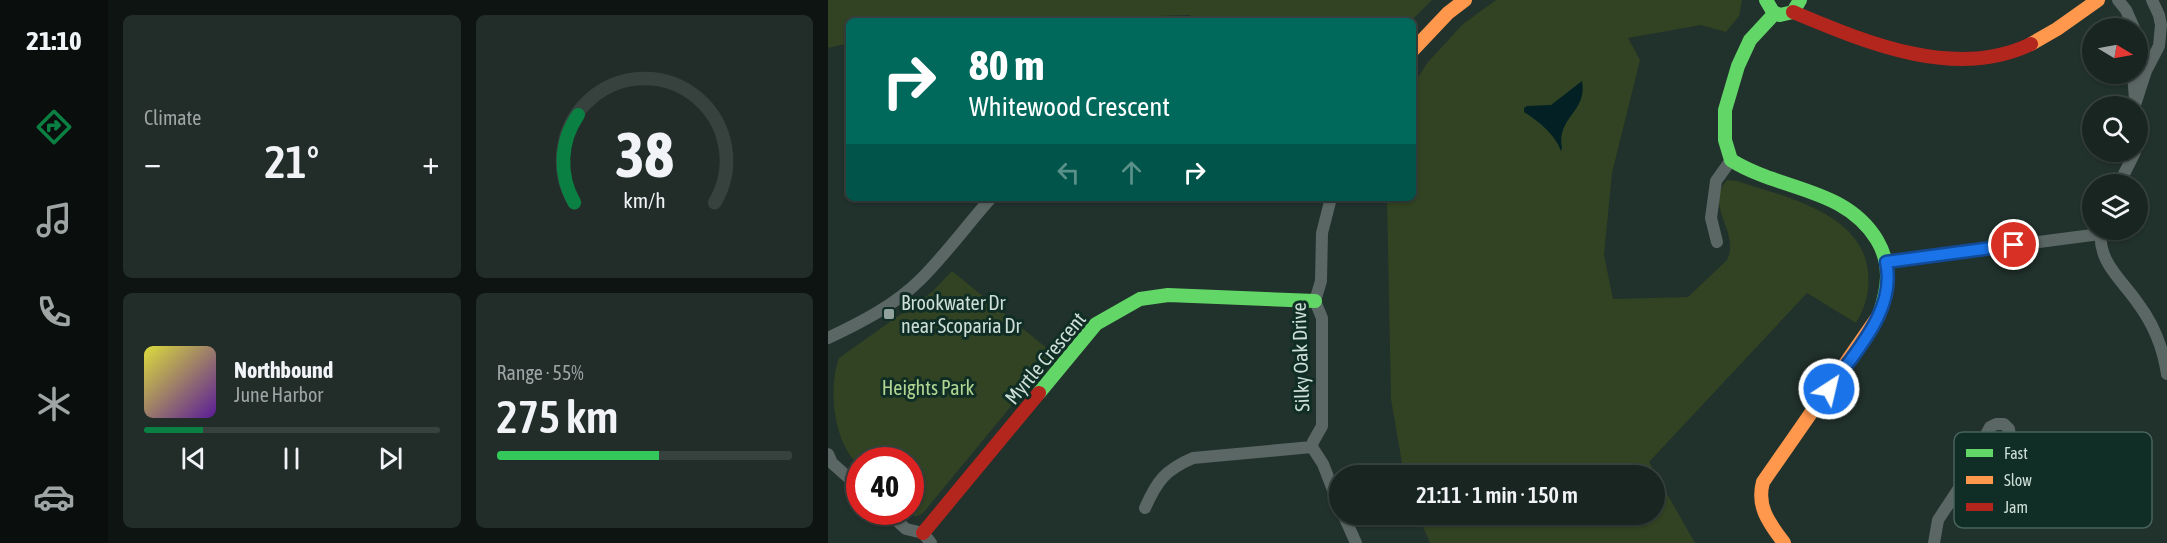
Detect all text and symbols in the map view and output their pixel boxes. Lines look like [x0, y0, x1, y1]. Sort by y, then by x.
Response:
north arrow [2082, 18, 2148, 84]
map controls [2082, 18, 2148, 240]
text: 21:10 [26, 25, 82, 56]
text: 80 m [969, 41, 1044, 89]
icon: right [870, 42, 948, 120]
text: Whitewood Crescent [969, 91, 1170, 122]
button: search [2082, 96, 2148, 162]
icon: directions [33, 106, 75, 148]
text: Climate [144, 106, 201, 129]
text: 38 [615, 119, 674, 190]
text: 21° [264, 136, 319, 188]
text: − [144, 143, 161, 181]
text: + [422, 143, 439, 181]
icon: left [1052, 156, 1085, 189]
icon: ahead [1115, 156, 1148, 189]
icon: right [1178, 156, 1211, 189]
button: layers [2082, 174, 2148, 240]
text: km/h [623, 189, 666, 214]
icon: music [33, 199, 75, 241]
pin [1988, 219, 2039, 270]
icon: arrive [1997, 228, 2030, 261]
icon: phone [33, 291, 75, 333]
place label: Brookwater Dr near Scoparia Dr [901, 291, 1022, 337]
street label: Silky Oak Drive [1287, 302, 1313, 412]
marker: Brookwater Dr near Scoparia Dr [882, 307, 896, 321]
street label: Myrtle Crescent [1000, 307, 1090, 409]
text: Northbound [234, 357, 333, 383]
position arrow [1797, 357, 1861, 421]
text: Range · 55% [497, 361, 584, 384]
park label: Heights Park [882, 376, 974, 399]
icon: climate [33, 383, 75, 425]
text: June Harbor [234, 383, 323, 406]
text: 275 km [497, 391, 618, 443]
legend [1954, 432, 2152, 528]
icon: previous [177, 442, 210, 475]
icon: pause [275, 442, 308, 475]
icon: next [374, 442, 407, 475]
text: Fast [2004, 444, 2028, 462]
speed limit sign: 40 [846, 447, 924, 525]
text: Slow [2004, 471, 2032, 489]
icon: car [33, 476, 75, 518]
text: 21:11 · 1 min · 150 m [1416, 482, 1578, 508]
text: Jam [2004, 498, 2028, 516]

